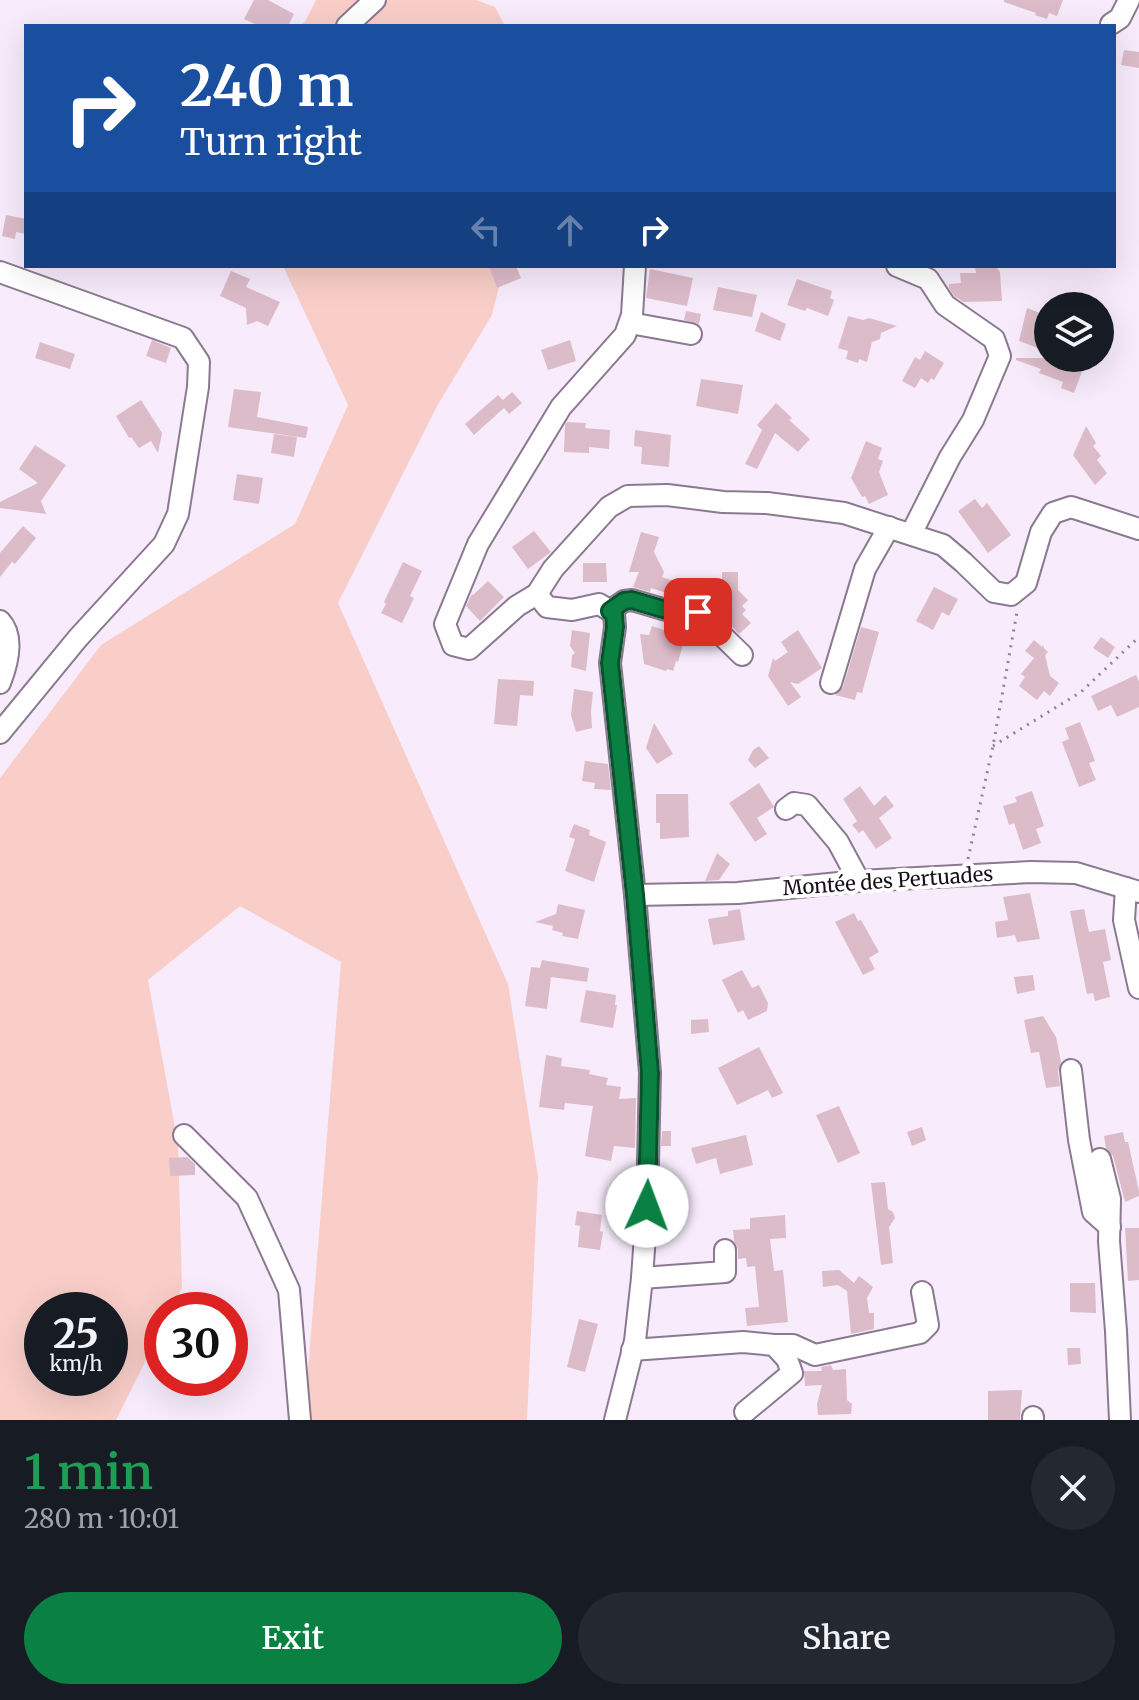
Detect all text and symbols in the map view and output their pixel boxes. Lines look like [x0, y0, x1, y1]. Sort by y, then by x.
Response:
text: 240 m [180, 51, 353, 121]
icon: right [48, 56, 152, 160]
text: Turn right [180, 120, 362, 165]
icon: left [464, 208, 508, 252]
icon: ahead [548, 208, 592, 252]
icon: right [632, 208, 676, 252]
map controls [1034, 292, 1114, 372]
button: layers [1034, 292, 1114, 372]
pin [664, 578, 732, 646]
icon: arrive [676, 590, 720, 634]
street label: Montée des Pertuades [782, 861, 994, 900]
position arrow [605, 1164, 689, 1248]
speed limit sign: 30 [144, 1292, 248, 1396]
text: 25 [53, 1309, 99, 1359]
text: km/h [50, 1351, 102, 1376]
text: 1 min [24, 1442, 153, 1502]
button: close [1031, 1446, 1115, 1530]
text: 280 m · 10:01 [24, 1502, 179, 1535]
button: Exit [24, 1592, 562, 1684]
button: Share [578, 1592, 1115, 1684]

